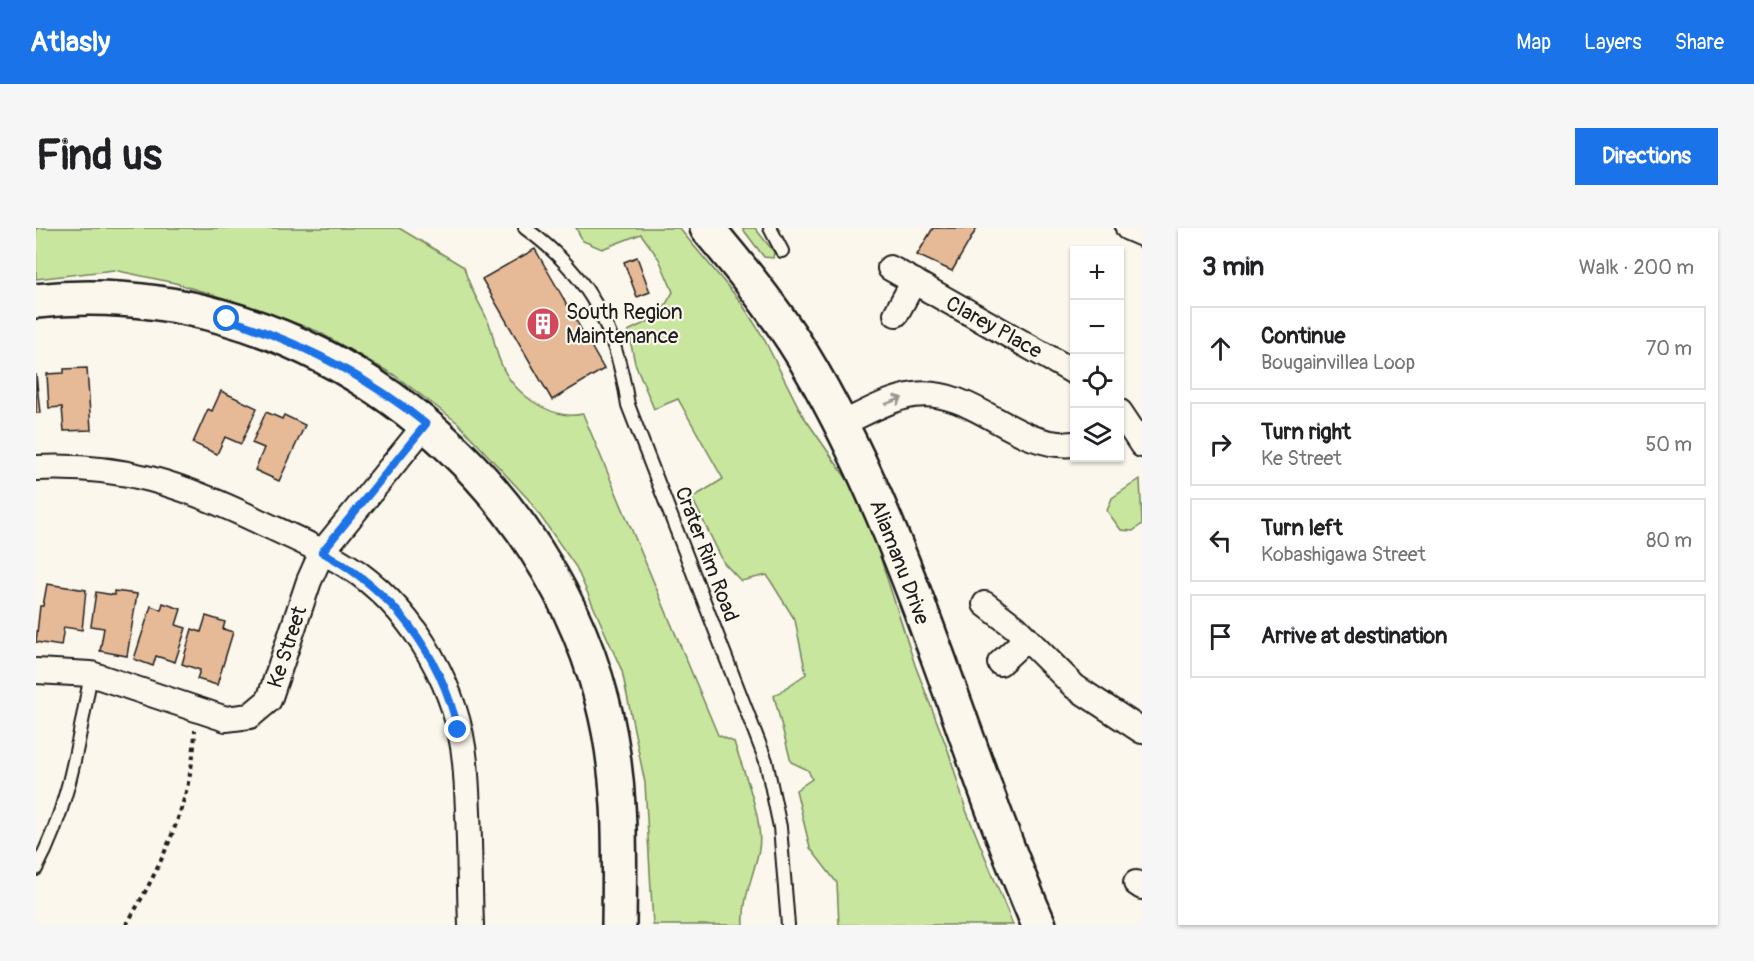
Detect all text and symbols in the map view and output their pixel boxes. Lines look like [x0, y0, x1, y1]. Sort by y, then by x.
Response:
text: Atlasly [30, 25, 110, 60]
text: Map [1516, 29, 1551, 56]
text: Layers [1584, 29, 1642, 56]
text: Share [1675, 29, 1724, 56]
button: Directions [1575, 128, 1718, 185]
text: Find us [36, 130, 162, 182]
map controls [1070, 246, 1124, 462]
button: + [1070, 246, 1124, 300]
text: 3 min [1202, 251, 1264, 283]
text: Walk · 200 m [1579, 255, 1694, 280]
street label: Clarey Place [941, 290, 1047, 365]
place label: South Region Maintenance [566, 299, 683, 350]
button: − [1070, 300, 1124, 354]
route start [213, 305, 239, 331]
building icon: South Region Maintenance [525, 306, 561, 342]
text: Continue [1261, 322, 1345, 350]
icon: ahead [1204, 332, 1237, 365]
text: 70 m [1646, 336, 1692, 361]
text: Bougainvillea Loop [1261, 350, 1415, 375]
button: locate [1070, 354, 1124, 408]
one-way arrow [884, 394, 903, 405]
button: layers [1070, 408, 1124, 462]
text: Turn right [1261, 418, 1351, 446]
icon: right [1204, 428, 1237, 461]
text: 50 m [1645, 432, 1692, 457]
text: Ke Street [1261, 446, 1342, 471]
street label: Crater Rim Road [668, 483, 745, 626]
street label: Aliamanu Drive [863, 496, 936, 629]
text: Turn left [1261, 514, 1343, 542]
icon: left [1204, 524, 1237, 557]
text: 80 m [1646, 528, 1692, 553]
text: Kobashigawa Street [1261, 542, 1426, 567]
street label: Ke Street [262, 602, 314, 692]
icon: arrive [1204, 620, 1237, 653]
text: Arrive at destination [1261, 622, 1447, 650]
route end [444, 716, 470, 742]

